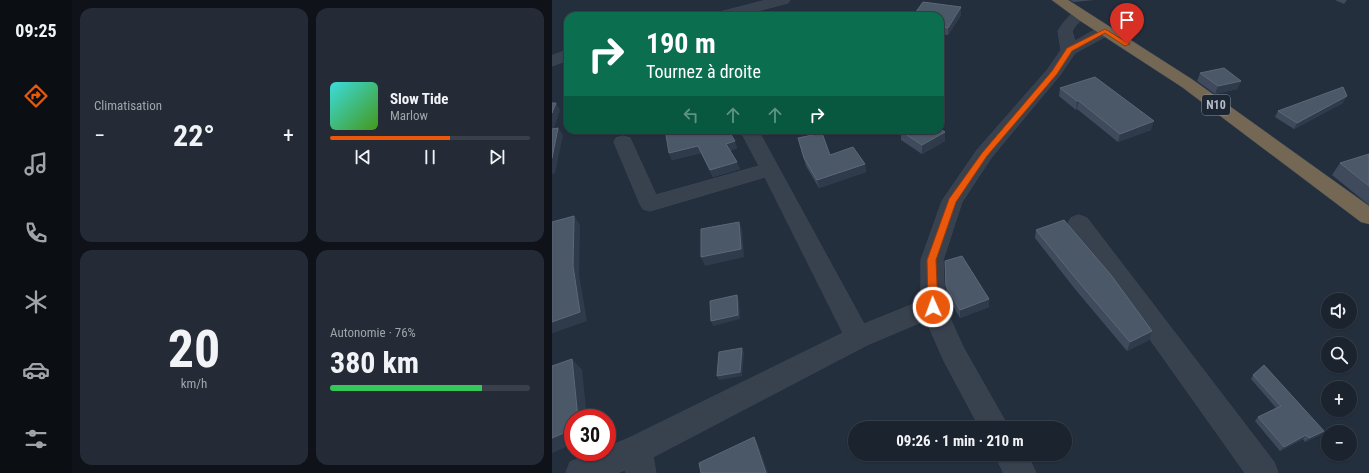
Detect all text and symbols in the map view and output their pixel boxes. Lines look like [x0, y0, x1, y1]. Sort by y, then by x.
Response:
pin [1110, 3, 1144, 44]
icon: arrive [1116, 9, 1138, 31]
text: 09:25 [15, 20, 57, 41]
text: 190 m [646, 27, 716, 60]
icon: right [580, 28, 632, 80]
text: Tournez à droite [646, 61, 761, 82]
icon: directions [22, 82, 50, 110]
text: Slow Tide [390, 90, 448, 108]
road number: N10 [1202, 95, 1230, 115]
text: Climatisation [94, 98, 162, 113]
icon: left [680, 104, 702, 126]
icon: ahead [722, 104, 744, 126]
icon: ahead [764, 104, 786, 126]
icon: right [806, 104, 828, 126]
text: Marlow [390, 108, 428, 123]
text: 22° [173, 118, 215, 153]
text: − [94, 123, 105, 148]
text: + [283, 123, 294, 148]
icon: previous [352, 146, 374, 168]
icon: pause [419, 146, 441, 168]
icon: next [486, 146, 508, 168]
icon: music [22, 150, 50, 178]
icon: phone [22, 219, 50, 247]
position arrow [912, 286, 954, 328]
icon: climate [22, 288, 50, 316]
map controls [1321, 293, 1357, 461]
button: sound [1321, 293, 1357, 329]
text: 20 [168, 319, 220, 380]
text: Autonomie · 76% [330, 325, 416, 340]
button: search [1321, 337, 1357, 373]
text: 380 km [330, 345, 419, 380]
icon: car [22, 356, 50, 384]
text: km/h [181, 376, 207, 391]
button: + [1321, 381, 1357, 417]
speed limit sign: 30 [564, 409, 616, 461]
icon: filters [22, 425, 50, 453]
button: − [1321, 425, 1357, 461]
text: 09:26 · 1 min · 210 m [896, 432, 1024, 450]

